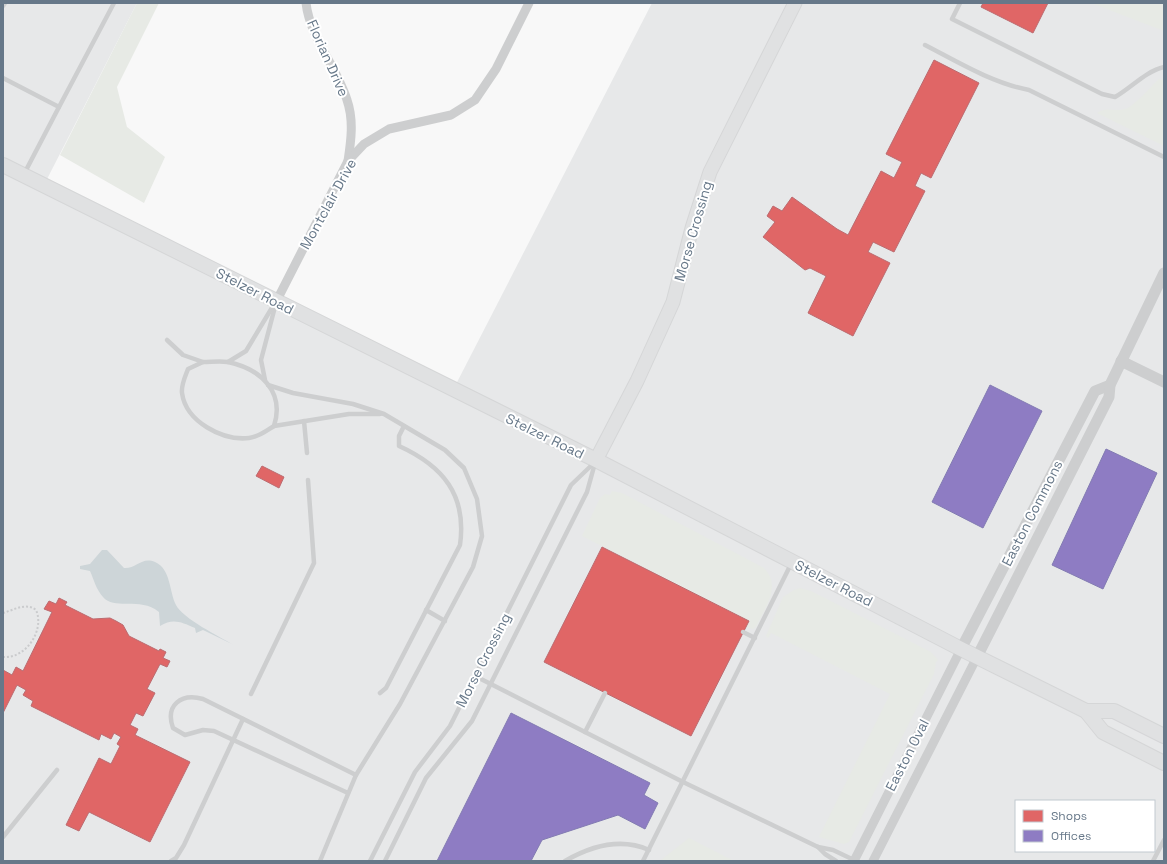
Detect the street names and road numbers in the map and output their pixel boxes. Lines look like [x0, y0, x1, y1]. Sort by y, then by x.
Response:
street label: Florian Drive [303, 17, 353, 99]
street label: Montclair Drive [296, 155, 360, 253]
street label: Morse Crossing [670, 179, 716, 283]
street label: Stelzer Road [213, 264, 297, 318]
street label: Stelzer Road [503, 409, 587, 463]
street label: Easton Commons [998, 457, 1066, 569]
street label: Stelzer Road [792, 556, 876, 610]
street label: Morse Crossing [451, 610, 515, 710]
street label: Easton Oval [881, 716, 933, 794]

